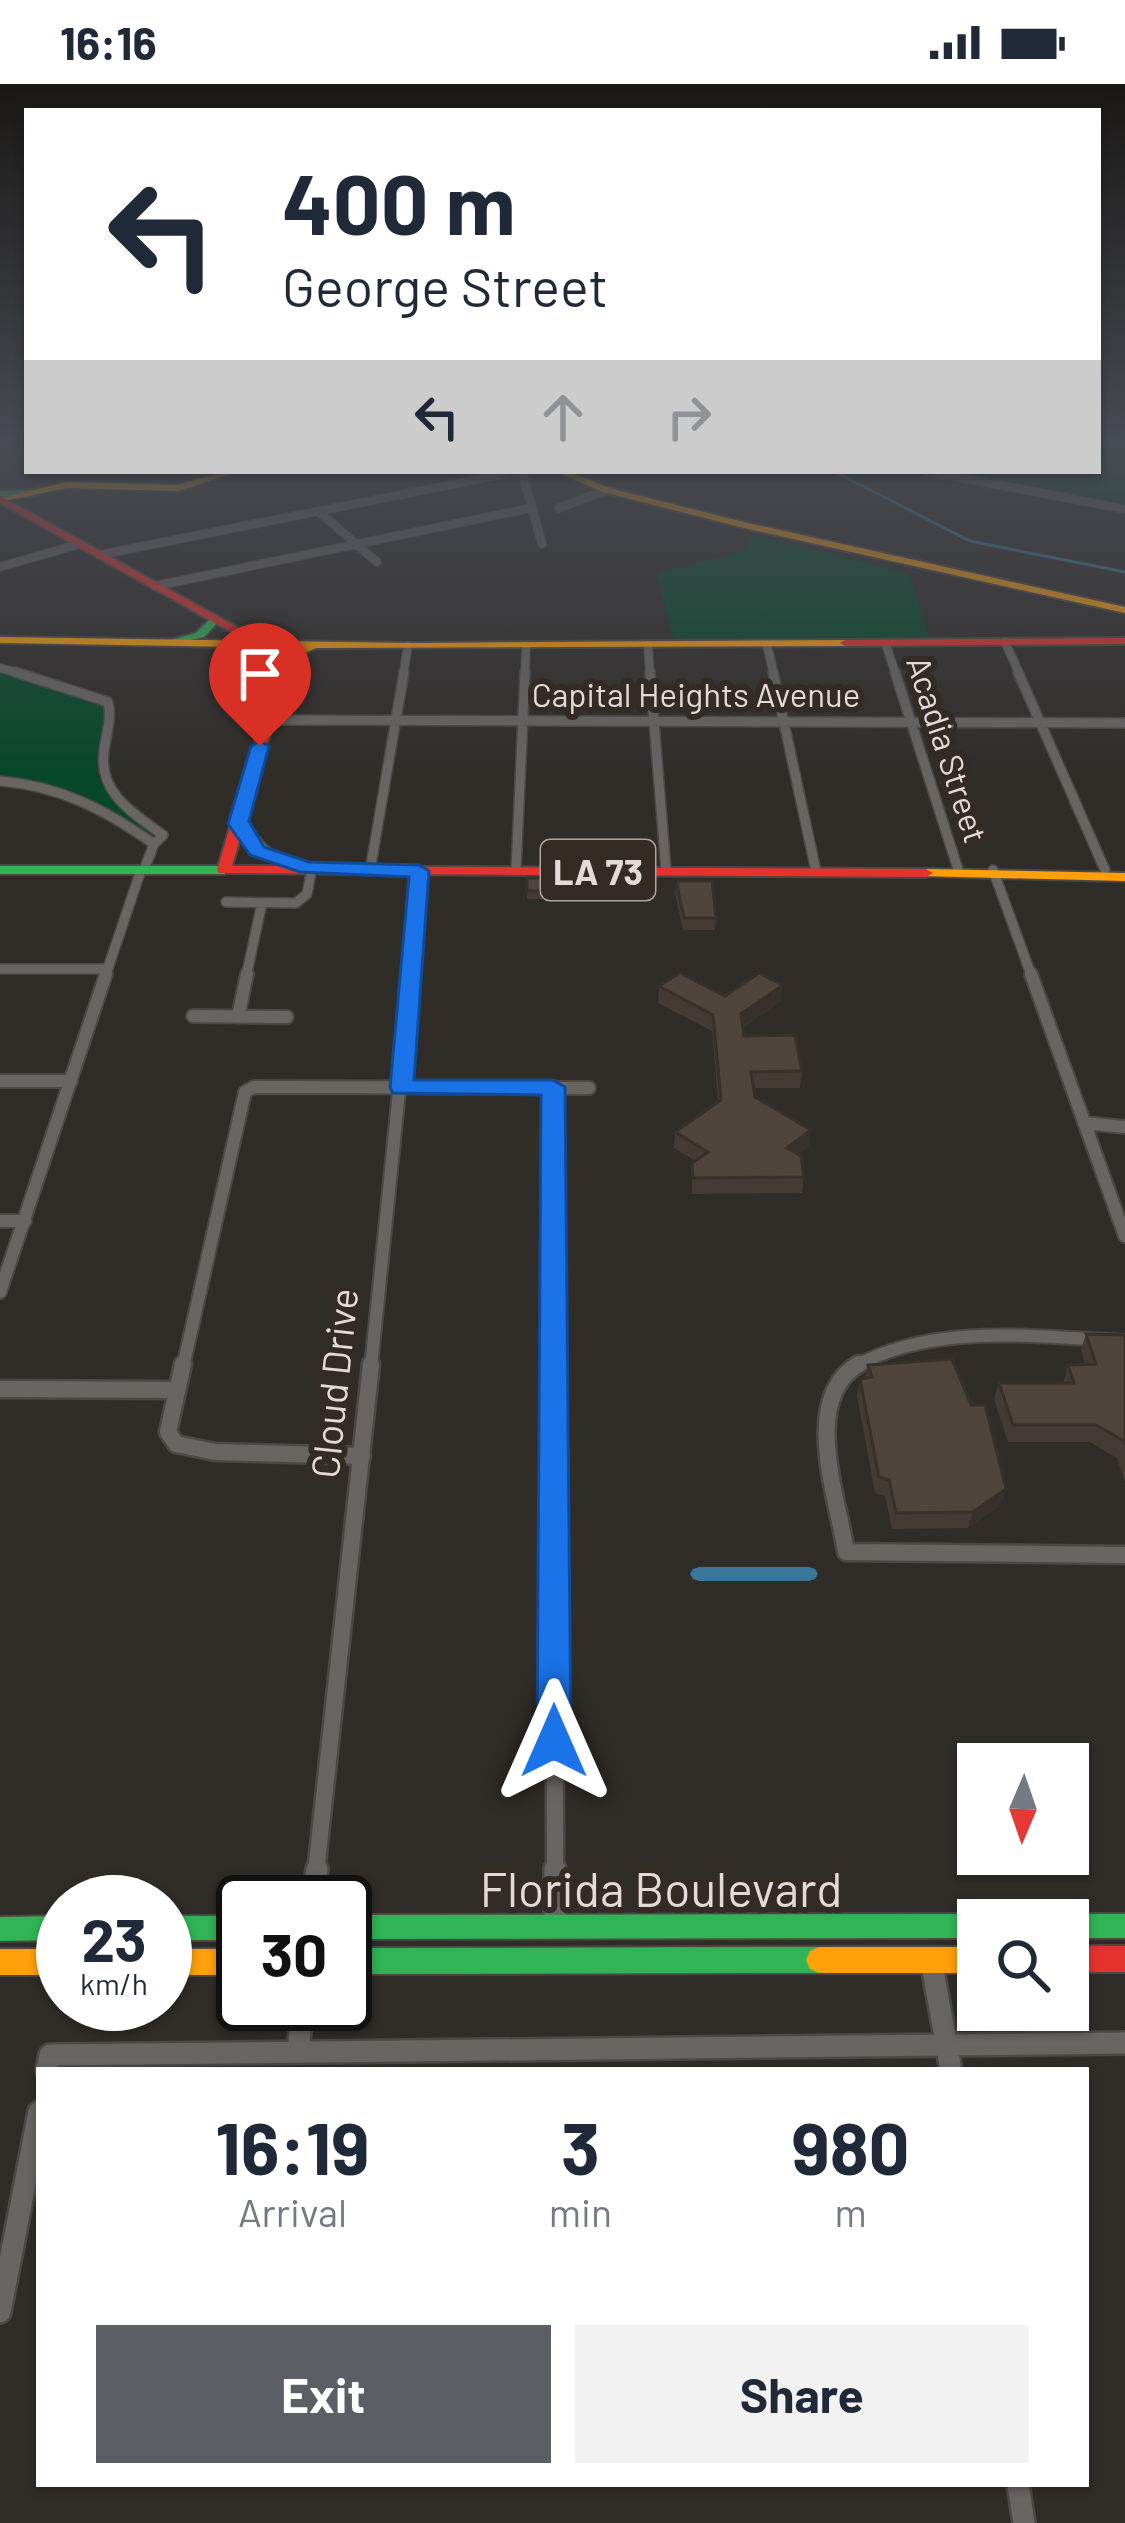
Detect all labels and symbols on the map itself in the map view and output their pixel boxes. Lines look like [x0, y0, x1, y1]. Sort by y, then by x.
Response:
pin [209, 623, 311, 746]
street label: Acadia Street [899, 651, 997, 847]
street label: Capital Heights Avenue [532, 674, 860, 714]
road number: LA 73 [541, 840, 655, 900]
street label: Cloud Drive [300, 1286, 366, 1480]
position arrow [491, 1678, 617, 1804]
north arrow [957, 1743, 1089, 1875]
street label: Florida Boulevard [480, 1859, 842, 1917]
speed limit sign: 30 [216, 1875, 372, 2031]

